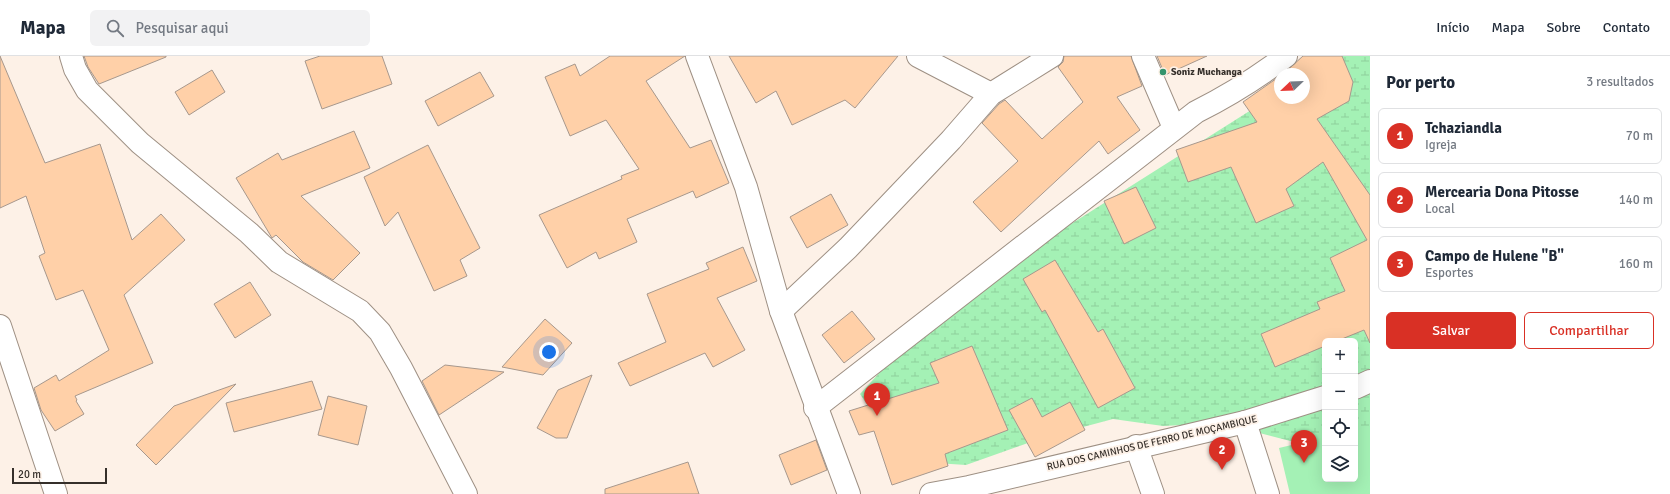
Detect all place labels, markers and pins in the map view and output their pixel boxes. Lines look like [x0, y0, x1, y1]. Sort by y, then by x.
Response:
place label: Soniz Muchanga [1171, 66, 1242, 78]
marker: Soniz Muchanga [1158, 67, 1168, 77]
pin: 1 [864, 383, 890, 416]
pin: 3 [1291, 430, 1317, 463]
pin: 2 [1209, 437, 1235, 470]

